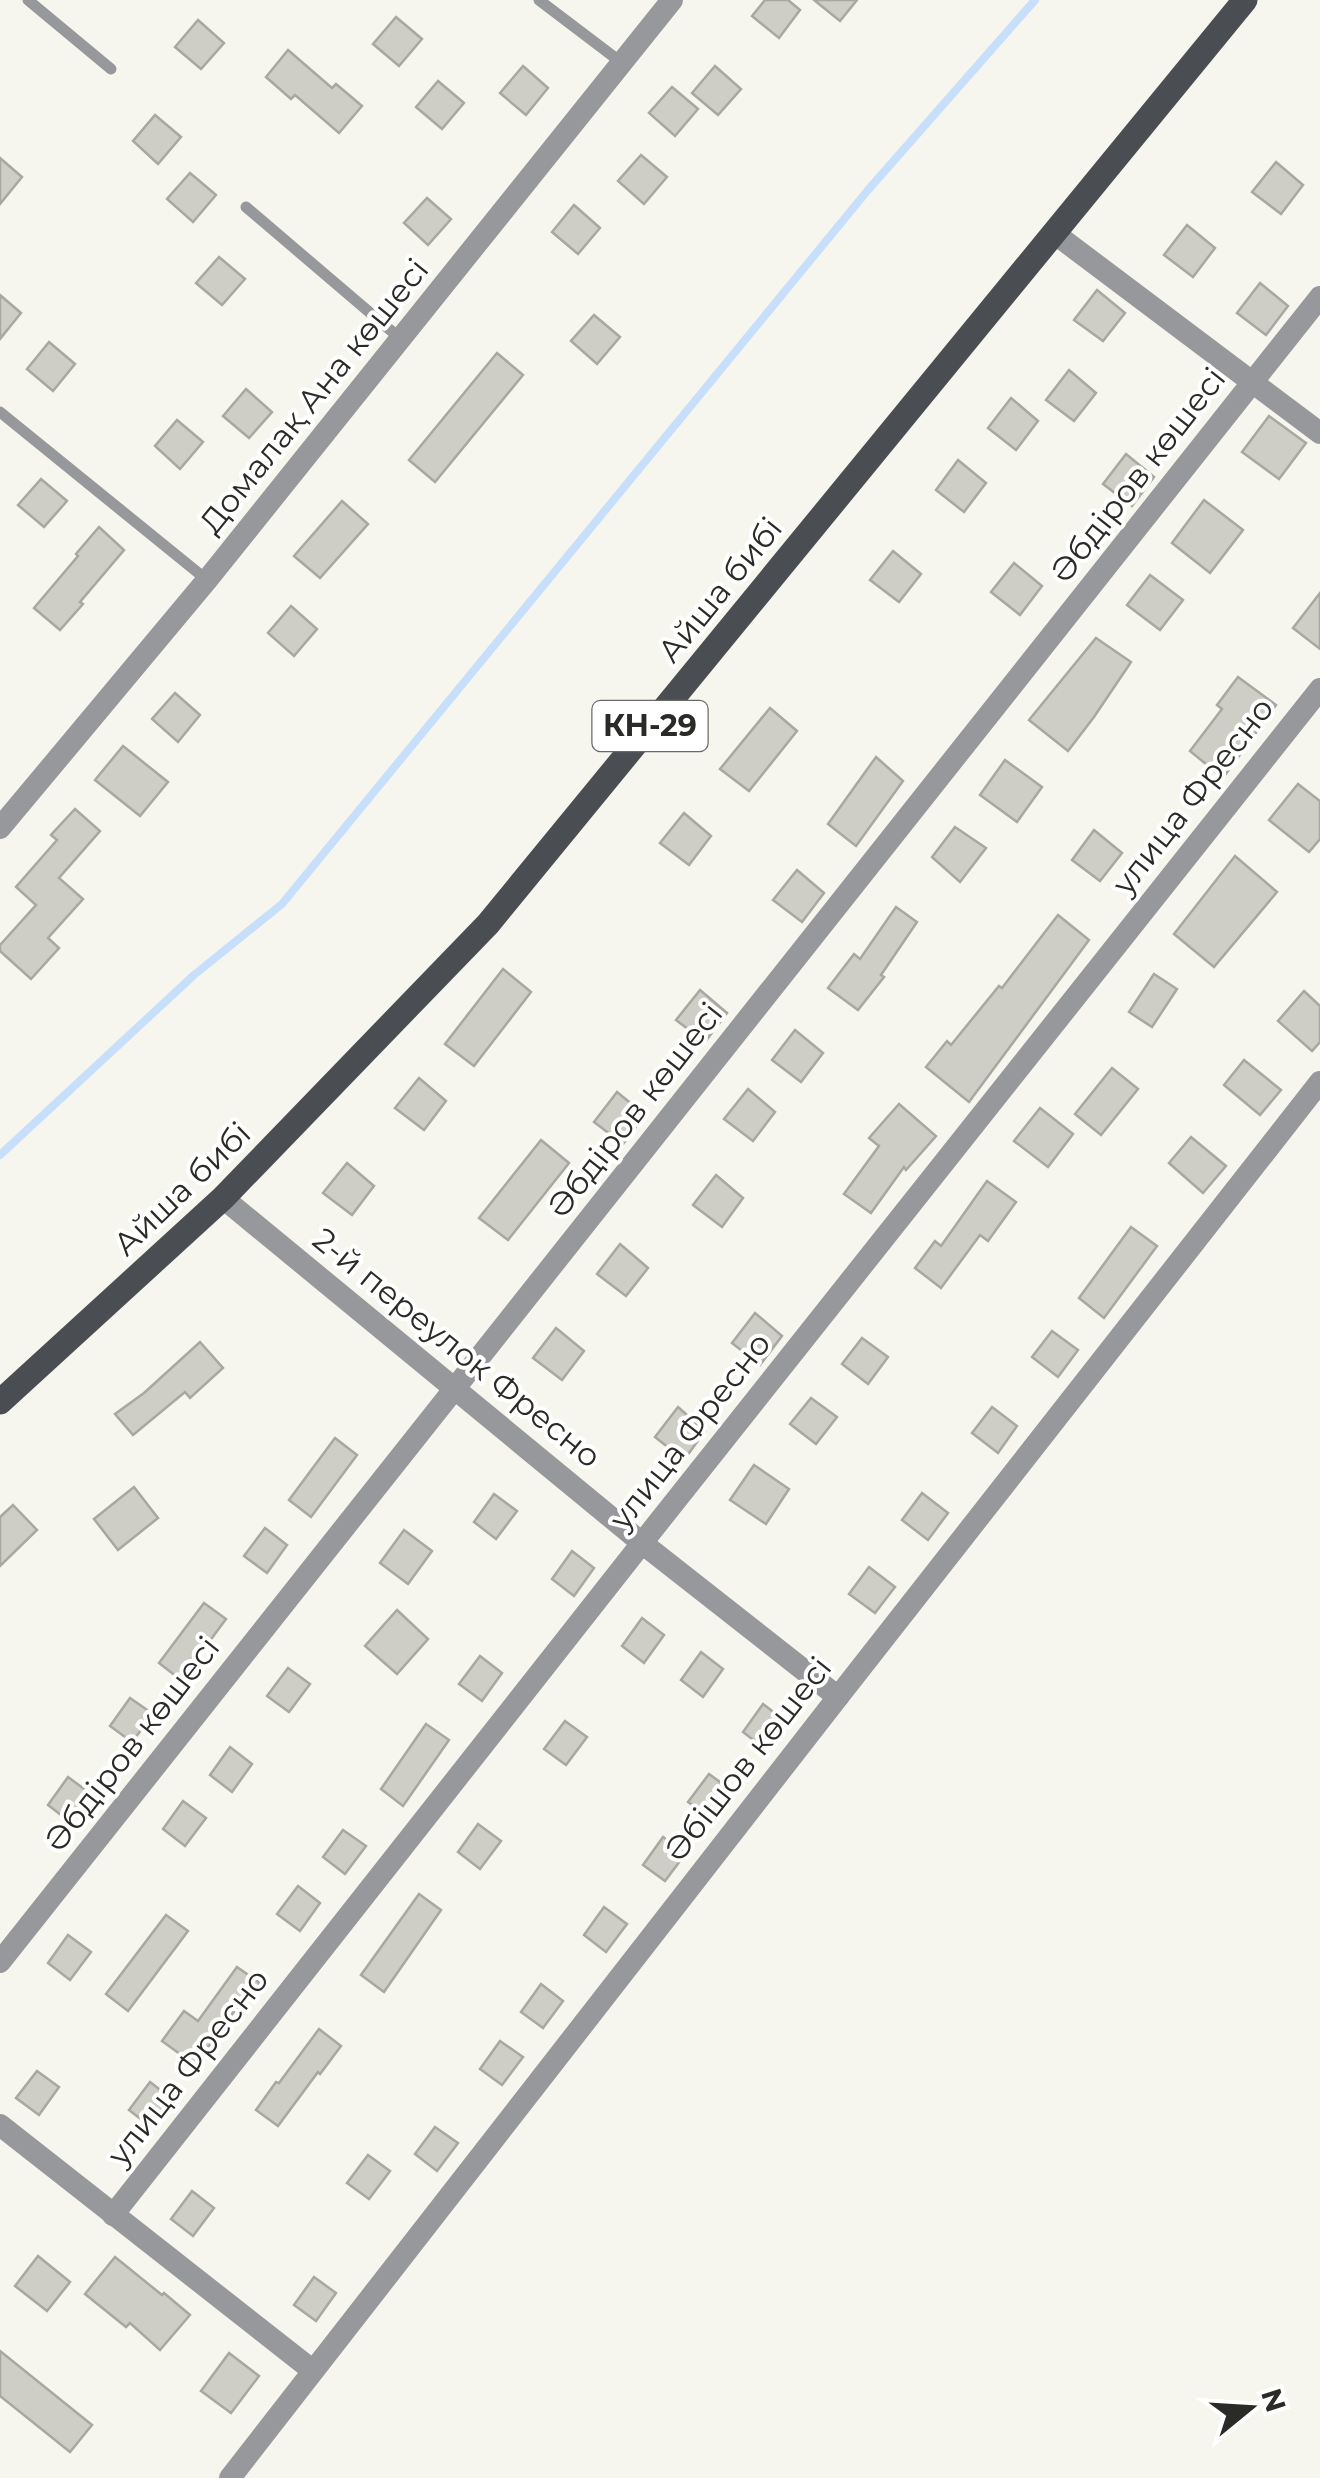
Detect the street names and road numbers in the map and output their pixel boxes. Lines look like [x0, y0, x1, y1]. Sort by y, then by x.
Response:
street label: Домалақ Ана көшесі [191, 250, 436, 541]
street label: Әбдіров көшесі [1042, 360, 1234, 590]
street label: Айша бибі [649, 509, 790, 670]
street label: улица Фресно [1103, 689, 1282, 903]
road number: КН-29 [592, 701, 708, 751]
street label: Әбдіров көшесі [539, 995, 731, 1225]
street label: Айша бибі [105, 1114, 258, 1264]
street label: 2-й переулок Фресно [306, 1219, 609, 1476]
street label: улица Фресно [600, 1324, 779, 1538]
street label: Әбдіров көшесі [36, 1629, 228, 1859]
street label: Әбішов көшесі [656, 1649, 840, 1869]
street label: улица Фресно [98, 1960, 277, 2174]

